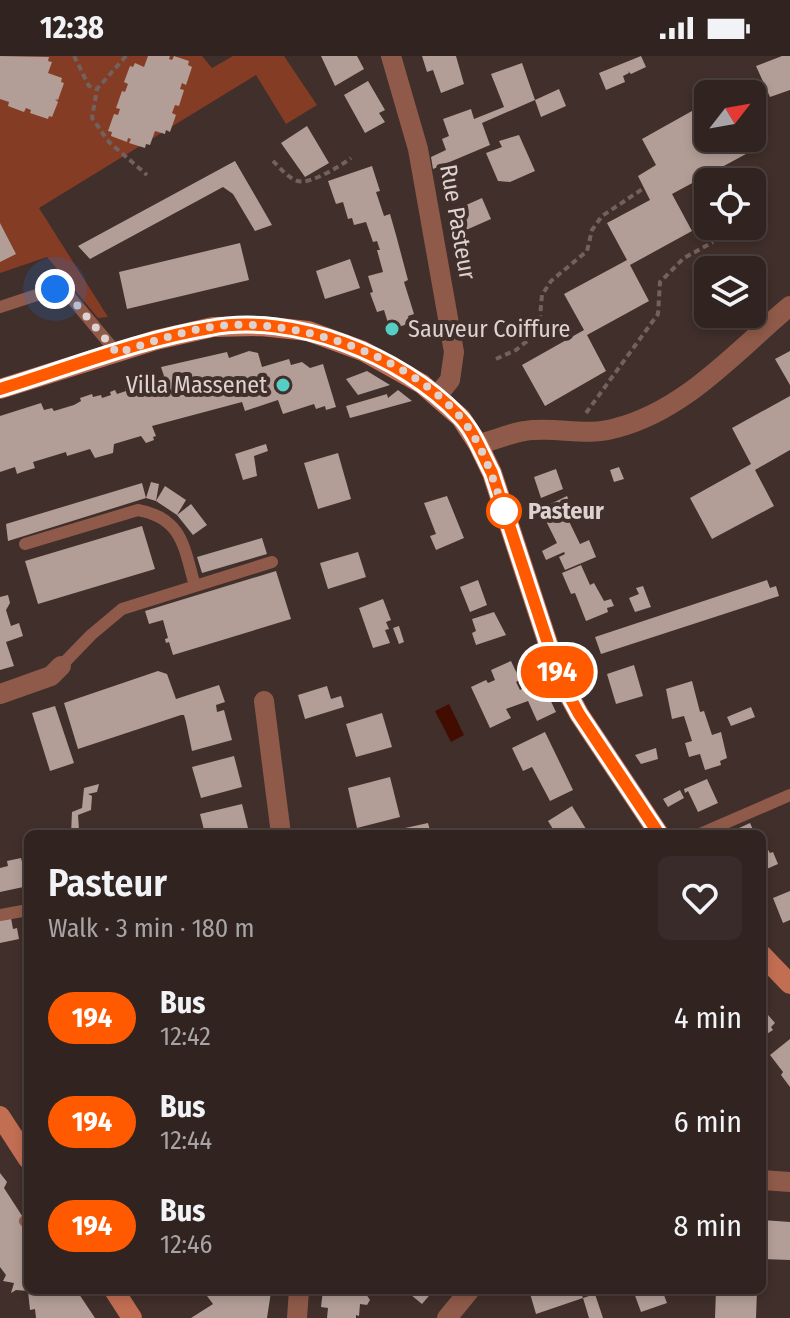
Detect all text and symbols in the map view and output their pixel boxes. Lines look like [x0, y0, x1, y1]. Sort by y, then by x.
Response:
text: 12:38 [40, 10, 104, 46]
north arrow [694, 80, 766, 152]
map controls [694, 80, 766, 328]
street label: Rue Pasteur [434, 162, 482, 282]
button: locate [694, 168, 766, 240]
button: layers [694, 256, 766, 328]
your location [35, 269, 75, 309]
place label: Sauveur Coiffure [408, 315, 570, 343]
marker: Sauveur Coiffure [383, 320, 401, 338]
place label: Villa Massenet [126, 371, 267, 399]
marker: Villa Massenet [274, 376, 292, 394]
marker: Pasteur [487, 494, 521, 528]
place label: Pasteur [528, 497, 604, 525]
line badge: 194 [511, 646, 603, 698]
text: 194 [537, 655, 577, 688]
button: heart [658, 856, 742, 940]
text: Pasteur [48, 860, 167, 906]
text: Walk · 3 min · 180 m [48, 913, 255, 944]
text: Bus [160, 985, 205, 1021]
text: 4 min [674, 1000, 742, 1036]
text: 194 [72, 1001, 112, 1034]
text: 12:42 [160, 1021, 211, 1052]
text: Bus [160, 1089, 205, 1125]
text: 6 min [674, 1104, 742, 1140]
text: 194 [72, 1105, 112, 1138]
text: 12:44 [160, 1125, 212, 1156]
text: Bus [160, 1193, 205, 1229]
text: 8 min [674, 1208, 742, 1244]
text: 194 [72, 1209, 112, 1242]
text: 12:46 [160, 1229, 212, 1260]

